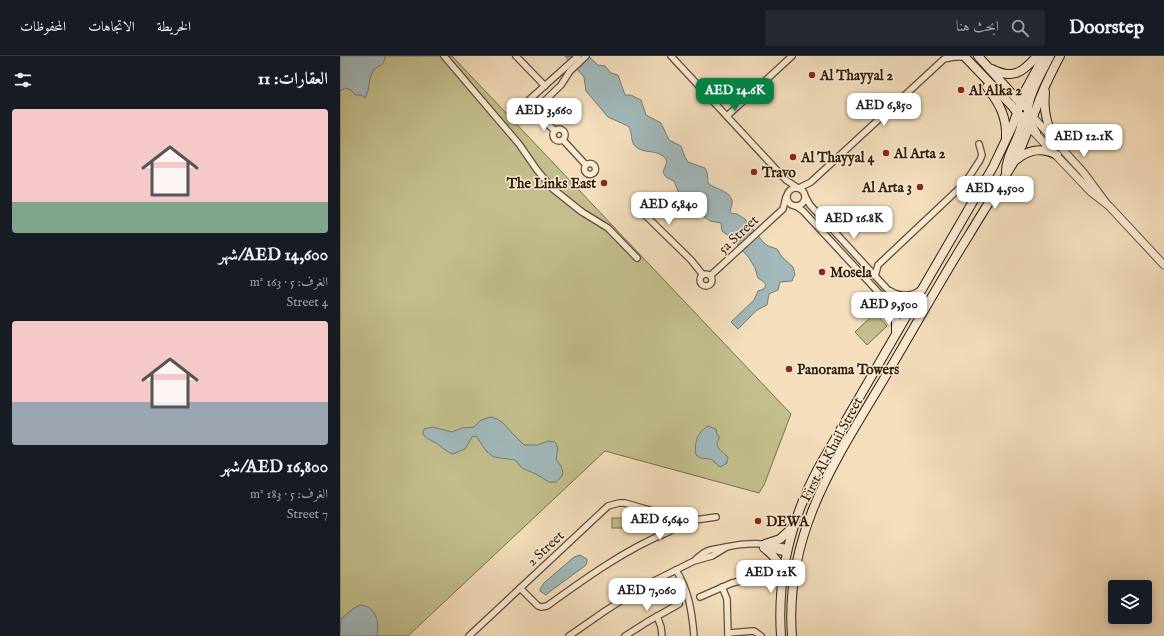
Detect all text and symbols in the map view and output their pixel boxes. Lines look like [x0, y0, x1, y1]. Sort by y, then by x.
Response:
search box [765, 10, 1045, 46]
text: Doorstep [1069, 16, 1144, 40]
text: ابحث هنا [956, 17, 999, 36]
icon: search [1009, 17, 1031, 39]
text: المحفوظات [20, 18, 66, 36]
text: الاتجاهات [88, 18, 135, 36]
text: الخريطة [157, 18, 191, 36]
place label: Al Thayyal 2 [819, 67, 894, 85]
icon: filters [12, 69, 34, 91]
text: العقارات: 11 [258, 69, 328, 90]
marker: Al Thayyal 2 [807, 70, 817, 80]
pin: AED 14.6K [689, 78, 781, 112]
text: AED 14.6K [705, 82, 765, 99]
place label: Al Alka 2 [968, 82, 1022, 100]
marker: Al Alka 2 [956, 85, 966, 95]
pin: AED 6,850 [838, 93, 930, 127]
text: AED 6,850 [856, 97, 912, 114]
pin: AED 3,660 [498, 98, 590, 132]
text: AED 3,660 [516, 102, 572, 119]
pin: AED 12.1K [1038, 124, 1130, 158]
text: AED 12.1K [1054, 128, 1114, 145]
icon: home [134, 135, 206, 207]
place label: Al Arta 2 [893, 145, 946, 163]
marker: Al Arta 2 [881, 148, 891, 158]
place label: Al Thayyal 4 [800, 149, 876, 167]
marker: Al Thayyal 4 [788, 152, 798, 162]
place label: Travo [761, 164, 796, 182]
marker: Travo [749, 167, 759, 177]
place label: The Links East [506, 175, 596, 193]
pin: AED 4,500 [949, 176, 1041, 210]
marker: The Links East [599, 178, 609, 188]
place label: Al Arta 3 [861, 179, 912, 197]
text: AED 4,500 [966, 180, 1024, 197]
marker: Al Arta 3 [915, 182, 925, 192]
pin: AED 6,840 [623, 192, 715, 226]
text: AED 6,840 [640, 196, 698, 213]
pin: AED 16.8K [808, 206, 900, 240]
text: AED 16.8K [825, 210, 883, 227]
street label: 5a Street [715, 211, 763, 258]
text: AED 14,600/شهر [219, 245, 328, 266]
place label: Mosela [830, 264, 873, 282]
marker: Mosela [817, 267, 827, 277]
text: الغرف: 5 · 163 m² [250, 274, 328, 291]
pin: AED 9,500 [843, 292, 935, 326]
text: 4 Street [286, 294, 328, 311]
text: AED 9,500 [860, 296, 918, 313]
icon: home [134, 347, 206, 419]
place label: Panorama Towers [797, 361, 899, 379]
marker: Panorama Towers [784, 364, 794, 374]
street label: First Al Khail Street [797, 394, 867, 505]
text: AED 16,800/شهر [221, 457, 328, 478]
text: الغرف: 5 · 183 m² [250, 486, 328, 503]
text: 7 Street [287, 506, 328, 523]
pin: AED 6,640 [614, 507, 706, 541]
text: AED 6,640 [631, 511, 689, 528]
place label: DEWA [766, 513, 810, 531]
marker: DEWA [753, 516, 763, 526]
street label: 2 Street [523, 527, 568, 570]
pin: AED 12K [734, 560, 808, 594]
text: AED 12K [745, 564, 797, 581]
pin: AED 7,060 [601, 578, 693, 612]
map controls [1108, 580, 1152, 624]
button: layers [1108, 580, 1152, 624]
text: AED 7,060 [618, 582, 676, 599]

